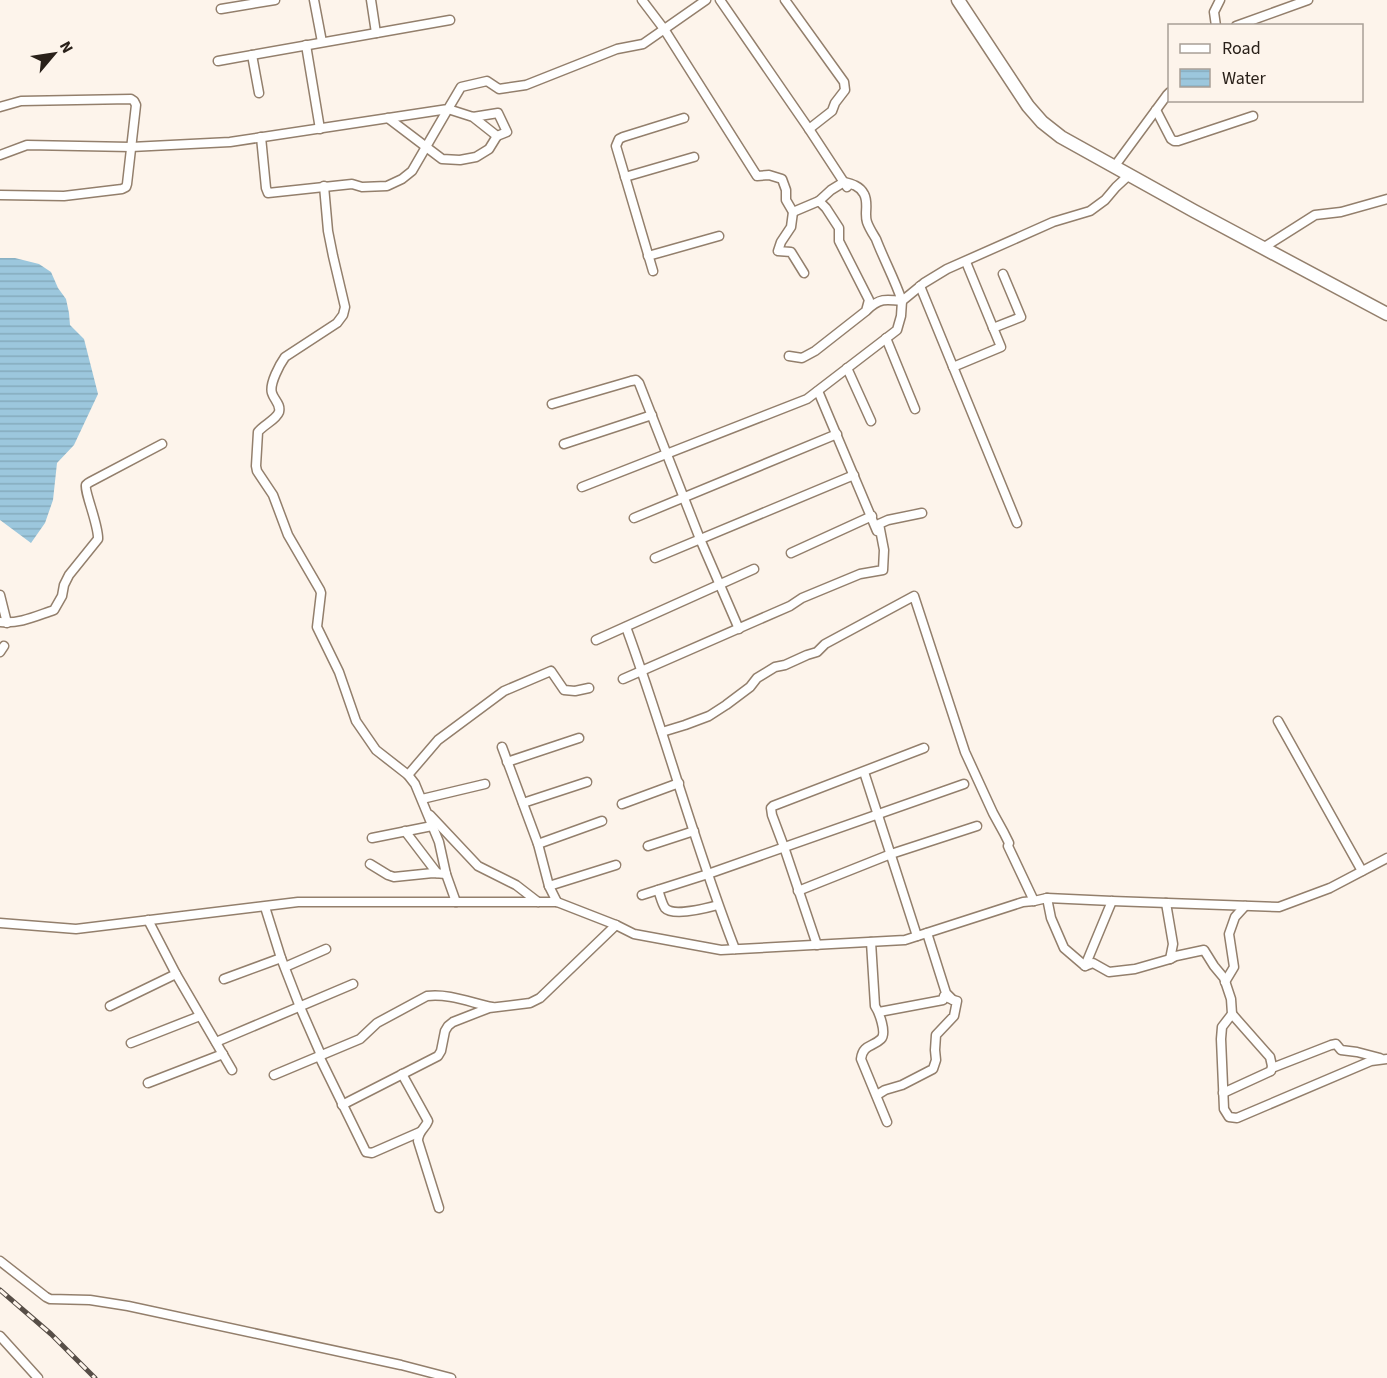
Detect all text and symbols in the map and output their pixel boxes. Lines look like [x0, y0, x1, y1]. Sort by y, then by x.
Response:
north arrow [24, 24, 84, 84]
legend [1168, 24, 1363, 102]
text: Road [1222, 36, 1261, 61]
text: N [54, 37, 78, 57]
text: Water [1222, 66, 1266, 91]

